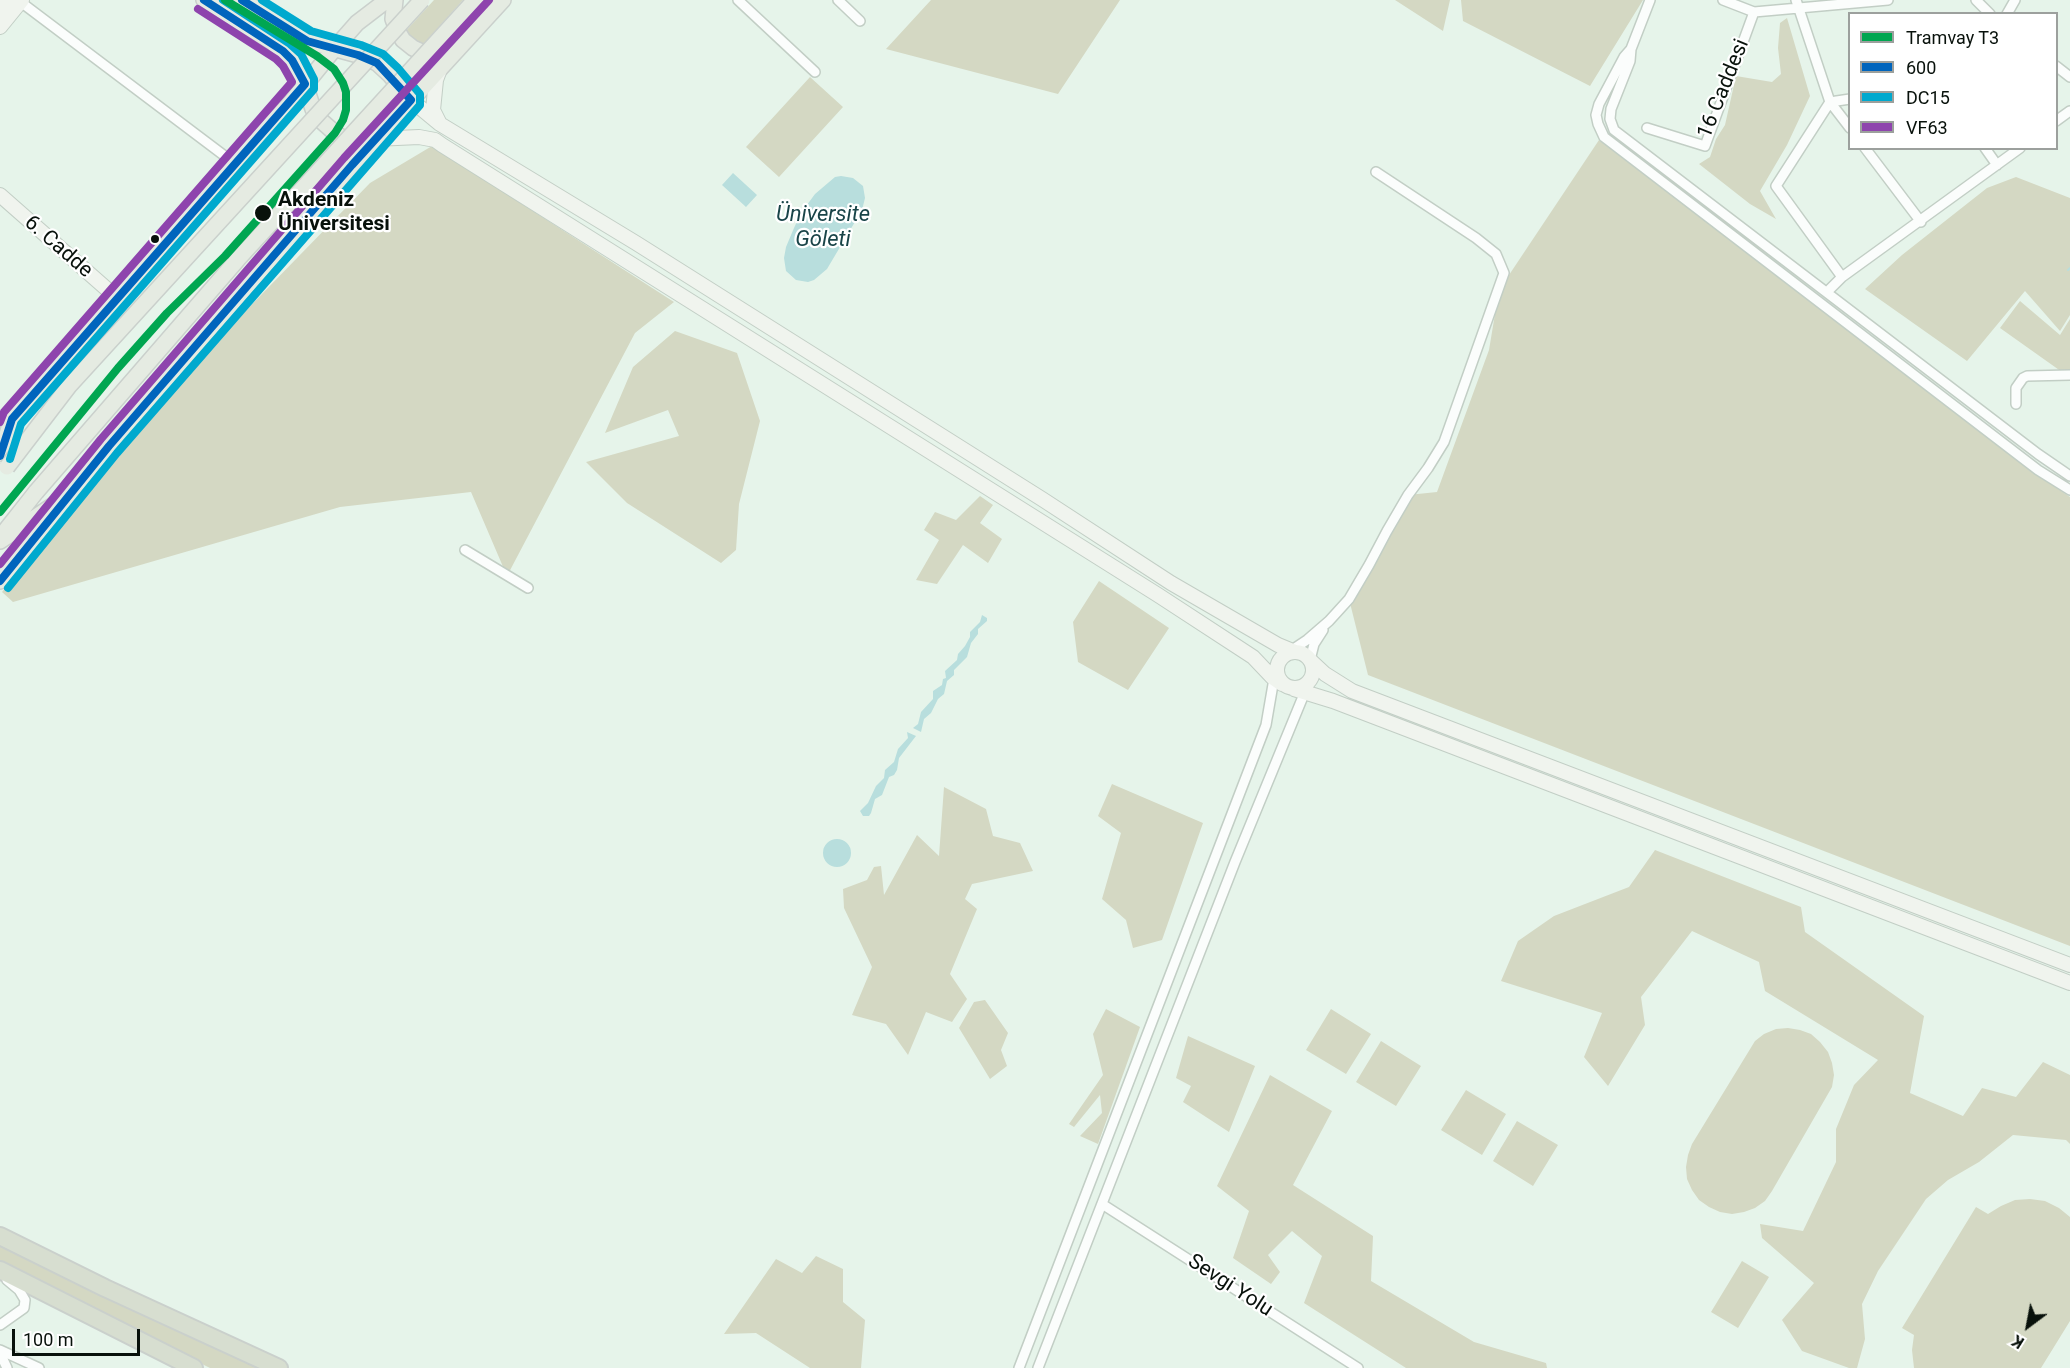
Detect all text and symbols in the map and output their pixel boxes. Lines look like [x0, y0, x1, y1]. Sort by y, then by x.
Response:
legend [1848, 12, 2058, 150]
text: Tramvay T3 [1906, 27, 1999, 48]
street label: 16 Caddesi [1693, 36, 1755, 142]
text: 600 [1906, 57, 1936, 78]
text: DC15 [1906, 87, 1950, 108]
text: VF63 [1906, 117, 1948, 138]
place label: Akdeniz Üniversitesi [278, 188, 390, 238]
water label: Üniversite Göleti [776, 202, 870, 254]
marker: Akdeniz Üniversitesi [253, 203, 273, 223]
street label: 6. Cadde [19, 210, 97, 284]
unlabelled marker [149, 233, 161, 245]
street label: Sevgi Yolu [1183, 1249, 1277, 1323]
north arrow [1998, 1296, 2058, 1356]
scale bar [15, 1317, 142, 1355]
text: 100 m [23, 1329, 74, 1350]
text: K [2009, 1331, 2028, 1352]

